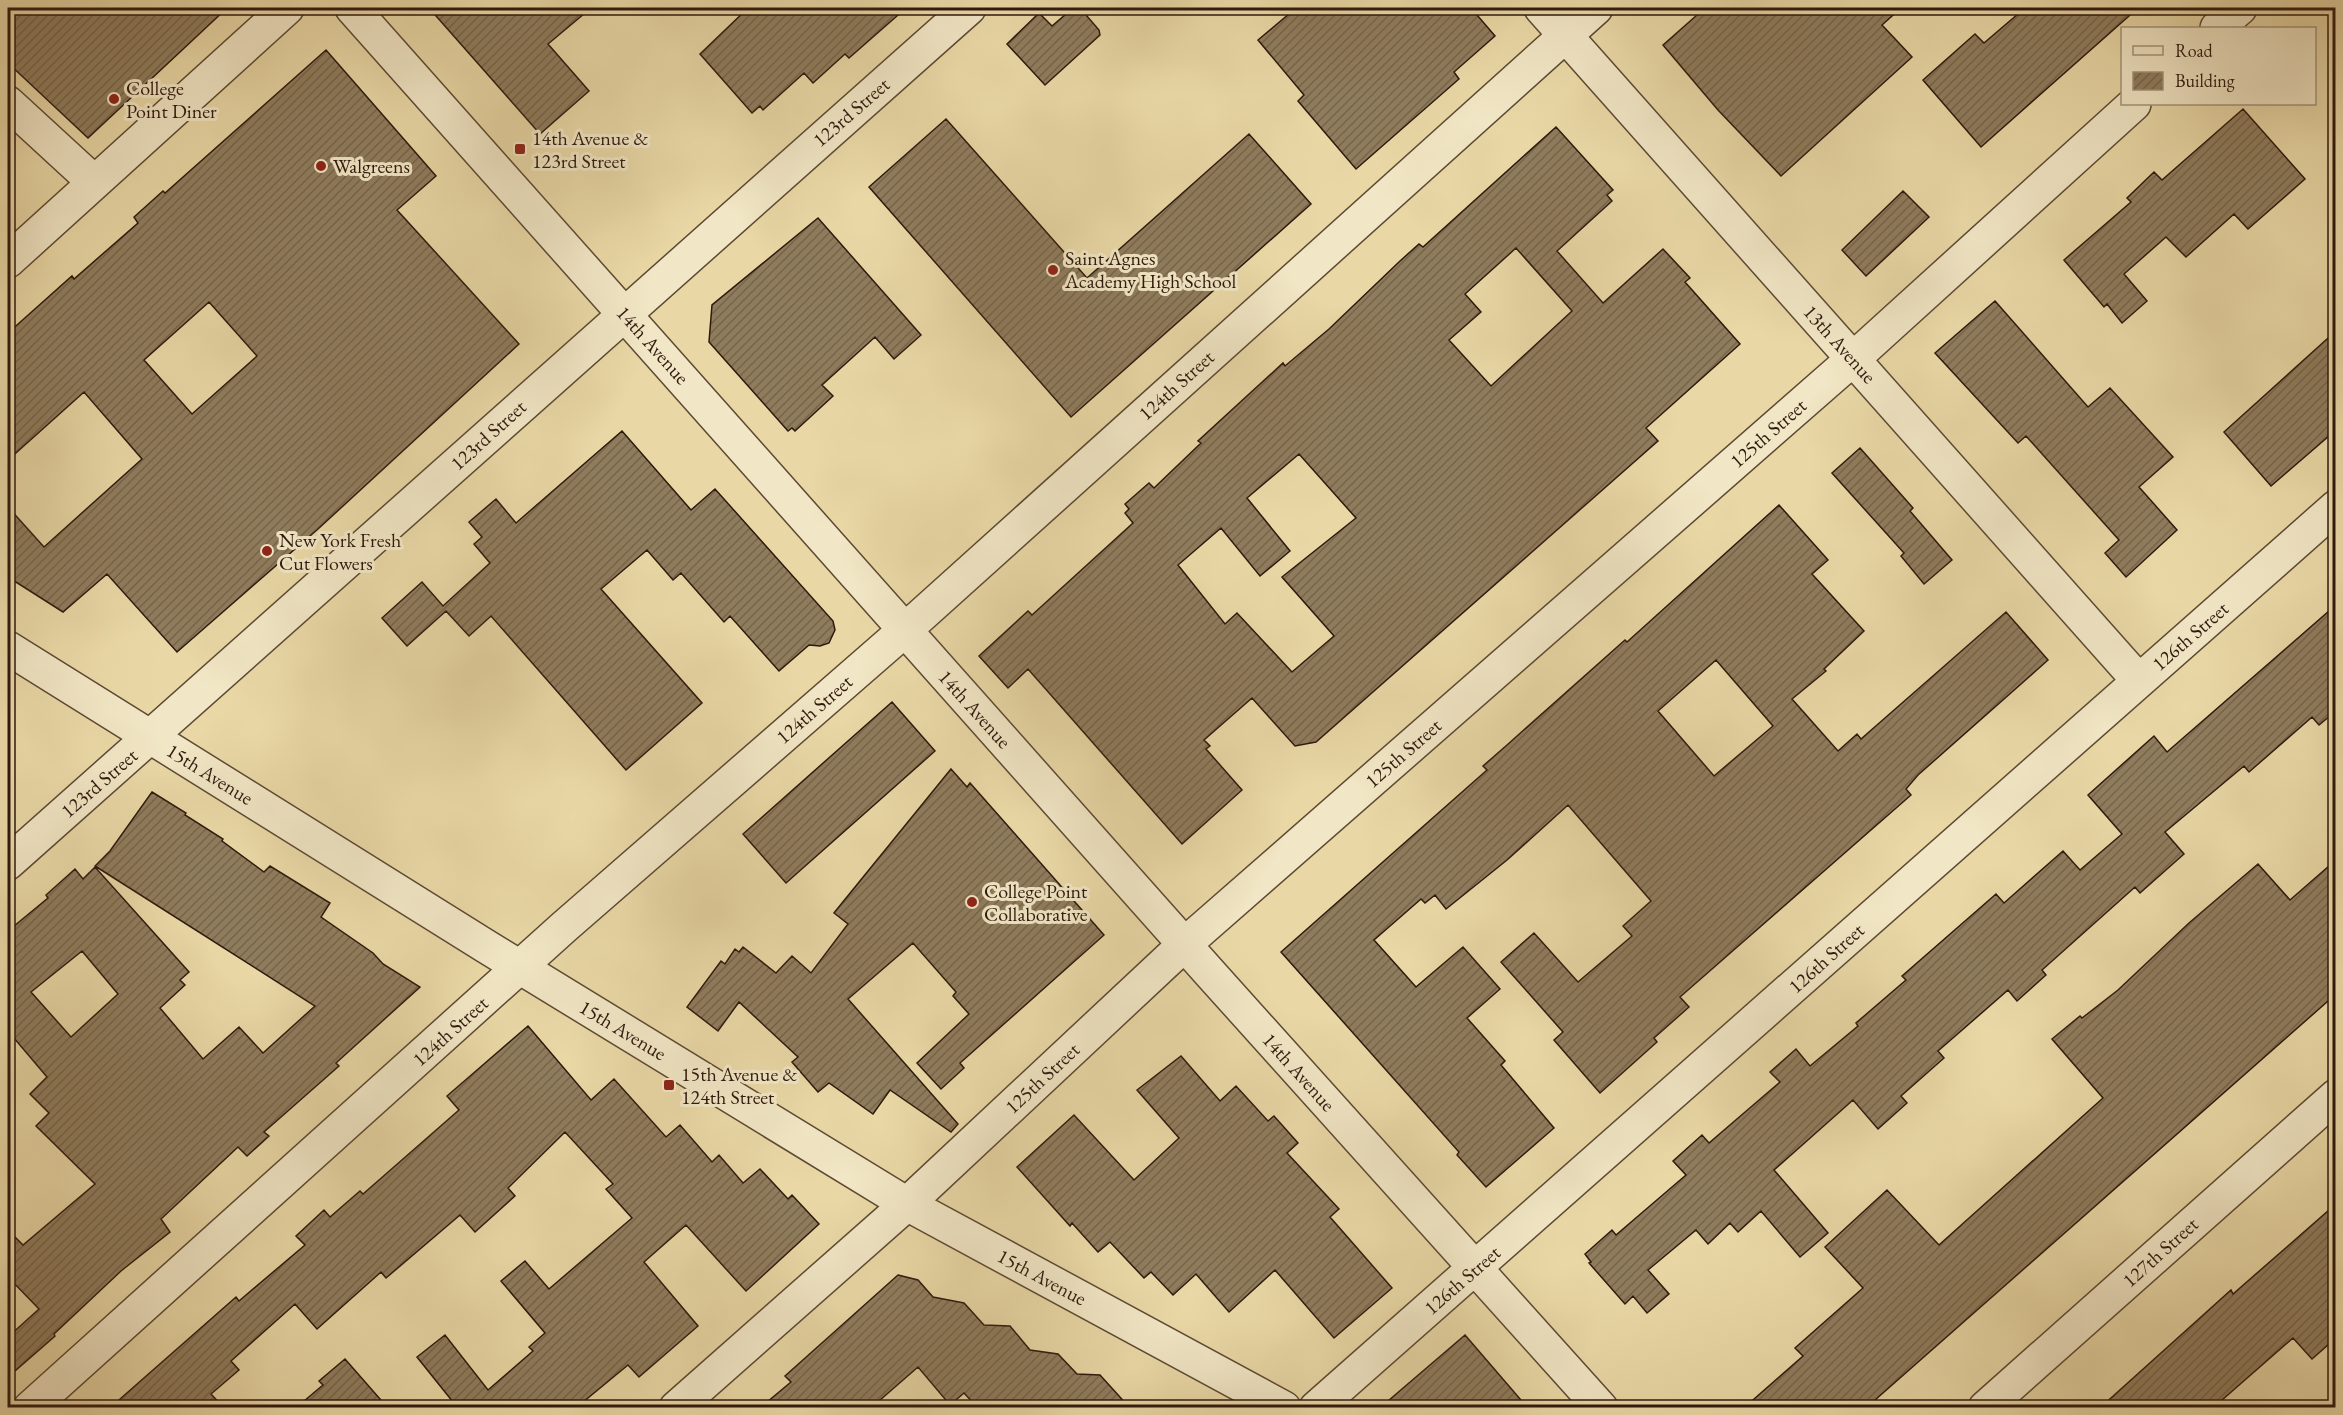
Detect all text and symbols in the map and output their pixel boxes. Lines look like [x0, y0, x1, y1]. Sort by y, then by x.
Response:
legend [2121, 27, 2316, 105]
text: Road [2175, 39, 2214, 62]
text: Building [2175, 69, 2235, 92]
street label: 123rd Street [807, 71, 895, 152]
place label: College Point Diner [126, 75, 217, 124]
marker: College Point Diner [107, 92, 121, 106]
place label: 14th Avenue & 123rd Street [532, 125, 648, 174]
marker: 14th Avenue & 123rd Street [513, 142, 527, 156]
place label: Walgreens [333, 153, 410, 179]
marker: Walgreens [314, 159, 328, 173]
place label: Saint Agnes Academy High School [1064, 245, 1236, 294]
marker: Saint Agnes Academy High School [1046, 263, 1060, 277]
street label: 13th Avenue [1798, 299, 1882, 389]
street label: 14th Avenue [611, 300, 695, 390]
street label: 124th Street [1133, 344, 1220, 426]
street label: 125th Street [1724, 392, 1812, 473]
street label: 123rd Street [445, 394, 532, 476]
place label: New York Fresh Cut Flowers [279, 527, 401, 576]
marker: New York Fresh Cut Flowers [260, 544, 274, 558]
street label: 126th Street [2146, 595, 2234, 676]
street label: 14th Avenue [933, 664, 1017, 754]
street label: 124th Street [770, 668, 858, 749]
street label: 125th Street [1359, 712, 1447, 793]
street label: 15th Avenue [162, 737, 258, 811]
street label: 123rd Street [55, 742, 143, 823]
place label: College Point Collaborative [984, 878, 1088, 927]
marker: College Point Collaborative [965, 895, 979, 909]
street label: 126th Street [1783, 917, 1870, 999]
street label: 124th Street [407, 990, 494, 1072]
street label: 15th Avenue [575, 994, 672, 1066]
street label: 14th Avenue [1257, 1027, 1341, 1117]
street label: 125th Street [999, 1036, 1086, 1119]
place label: 15th Avenue & 124th Street [681, 1061, 797, 1110]
marker: 15th Avenue & 124th Street [662, 1078, 676, 1092]
street label: 127th Street [2117, 1211, 2204, 1293]
street label: 126th Street [1418, 1239, 1506, 1320]
street label: 15th Avenue [993, 1243, 1091, 1311]

